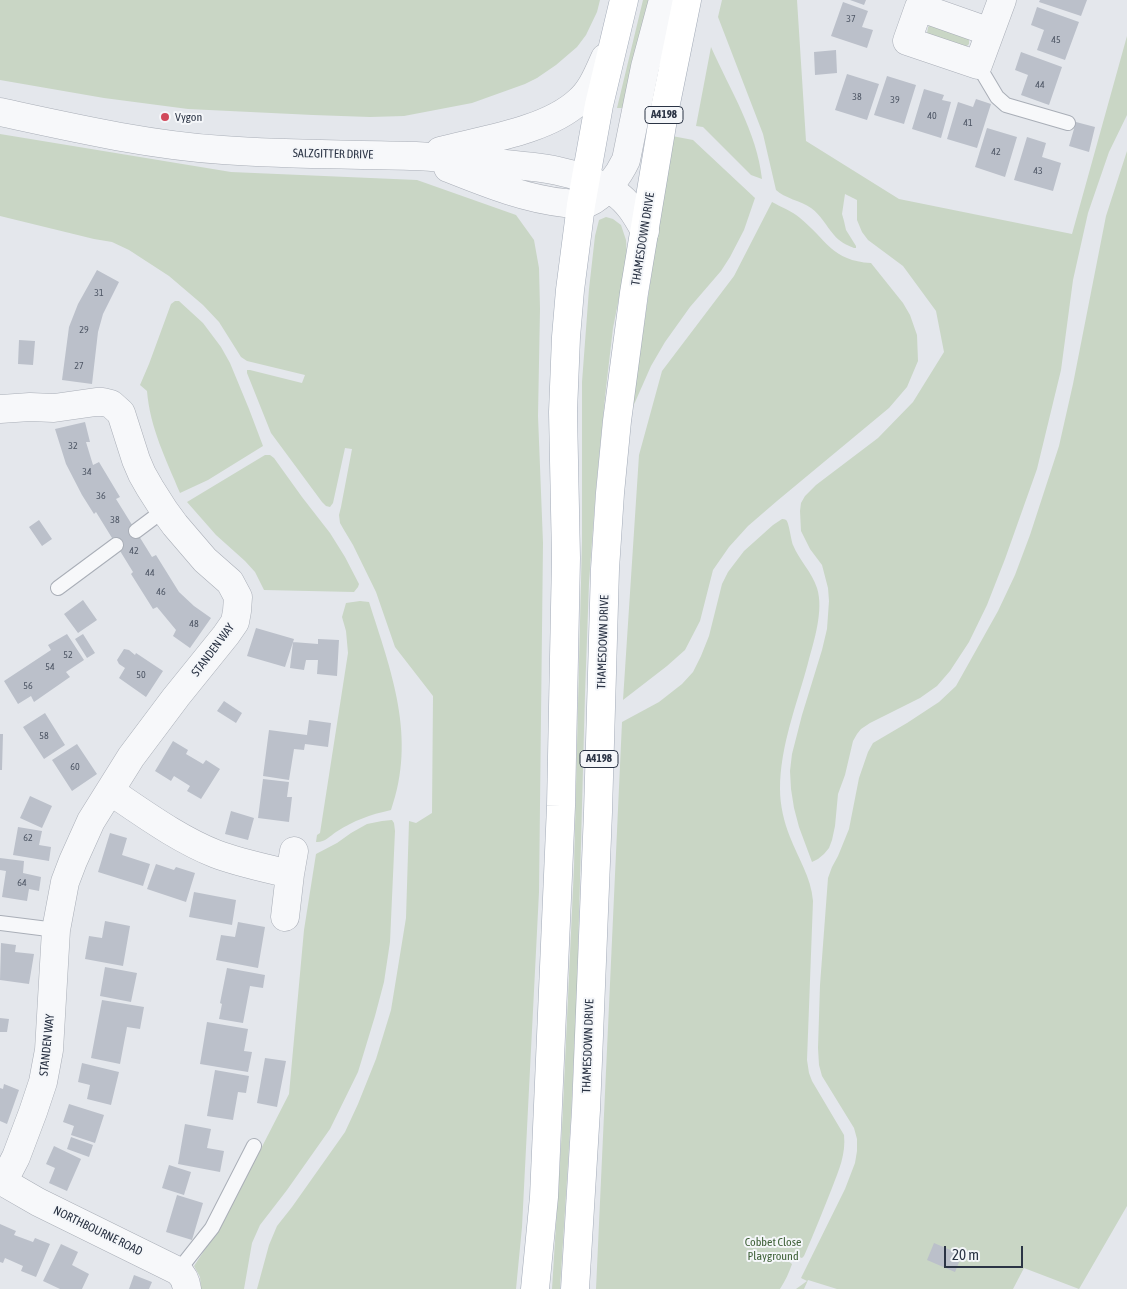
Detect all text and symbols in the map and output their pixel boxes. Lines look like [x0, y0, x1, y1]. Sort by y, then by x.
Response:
house number: 37 [846, 13, 856, 25]
house number: 45 [1051, 34, 1061, 46]
house number: 44 [1035, 79, 1045, 91]
house number: 38 [852, 91, 862, 103]
house number: 39 [890, 94, 900, 106]
road number: A4198 [645, 106, 683, 124]
place label: Vygon [175, 110, 202, 124]
house number: 40 [927, 110, 937, 122]
marker: Vygon [159, 111, 171, 123]
house number: 41 [963, 117, 973, 129]
street label: SALZGITTER DRIVE [293, 146, 373, 162]
house number: 42 [991, 146, 1001, 158]
house number: 43 [1033, 165, 1043, 177]
street label: THAMESDOWN DRIVE [629, 191, 657, 287]
house number: 31 [94, 287, 104, 299]
house number: 29 [79, 324, 89, 336]
house number: 27 [74, 360, 84, 372]
house number: 32 [68, 440, 78, 452]
house number: 34 [82, 466, 92, 478]
house number: 36 [96, 490, 106, 502]
house number: 38 [110, 514, 120, 526]
house number: 42 [129, 545, 139, 557]
house number: 44 [145, 567, 155, 579]
house number: 46 [156, 586, 166, 598]
street label: THAMESDOWN DRIVE [594, 595, 612, 689]
house number: 48 [189, 618, 199, 630]
street label: STANDEN WAY [188, 621, 238, 679]
house number: 52 [63, 649, 73, 661]
house number: 54 [45, 661, 55, 673]
house number: 50 [136, 669, 146, 681]
house number: 56 [23, 680, 33, 692]
house number: 58 [39, 730, 49, 742]
road number: A4198 [580, 751, 618, 768]
house number: 60 [70, 761, 80, 773]
house number: 62 [23, 832, 33, 844]
house number: 64 [17, 877, 27, 889]
street label: THAMESDOWN DRIVE [579, 999, 597, 1093]
street label: STANDEN WAY [37, 1013, 57, 1077]
street label: NORTHBOURNE ROAD [51, 1203, 145, 1259]
park label: Cobbet Close Playground [745, 1235, 801, 1263]
scale bar [947, 1236, 1026, 1268]
text: 20 m [952, 1246, 979, 1263]

